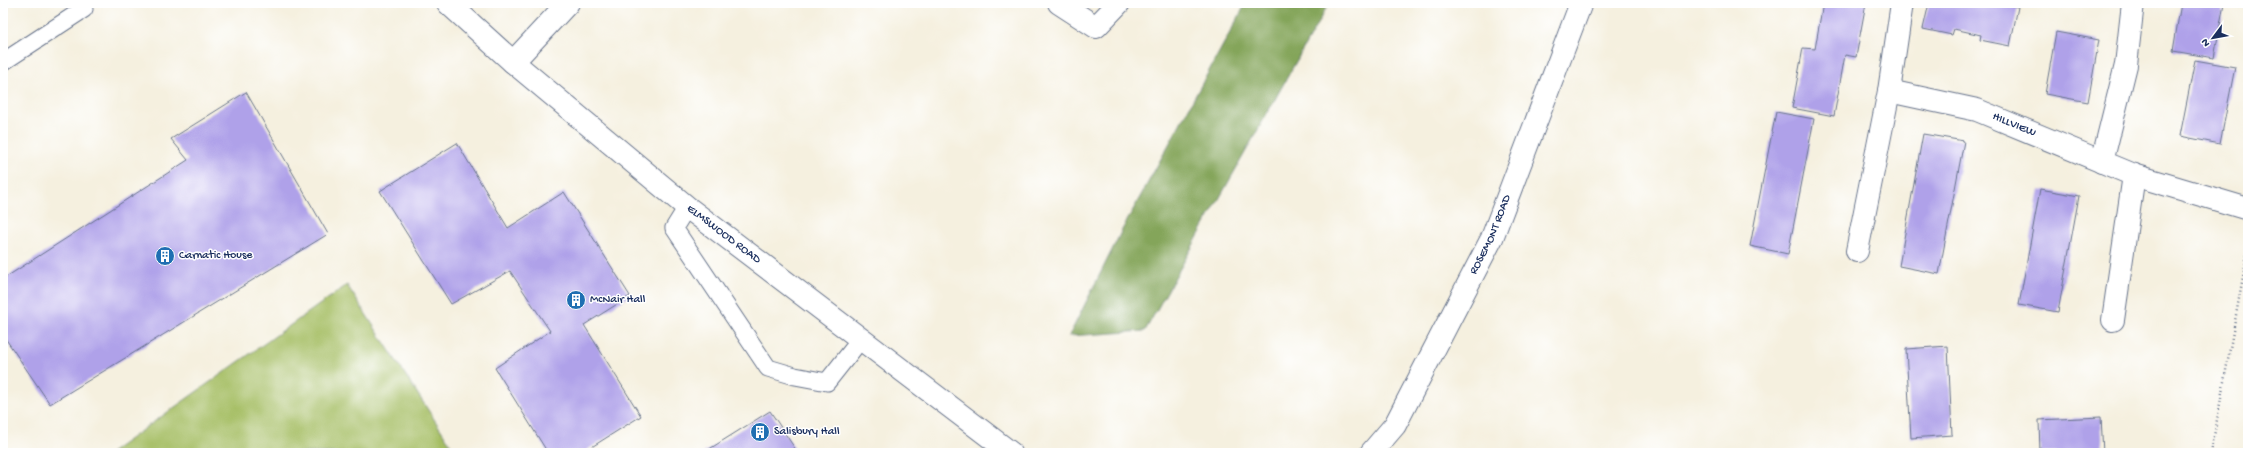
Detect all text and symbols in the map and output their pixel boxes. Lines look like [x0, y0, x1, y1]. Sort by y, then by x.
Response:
north arrow [2193, 18, 2233, 58]
text: N [2199, 36, 2213, 48]
street label: HILLVIEW [1990, 110, 2038, 141]
street label: ROSEMONT ROAD [1467, 193, 1515, 277]
street label: ELMSWOOD ROAD [684, 202, 763, 267]
building icon: Carnatic House [154, 245, 176, 267]
place label: Carnatic House [179, 249, 253, 263]
building icon: McNair Hall [565, 289, 587, 311]
place label: McNair Hall [590, 293, 646, 307]
building icon: Salisbury Hall [749, 421, 771, 443]
place label: Salisbury Hall [774, 425, 840, 439]

